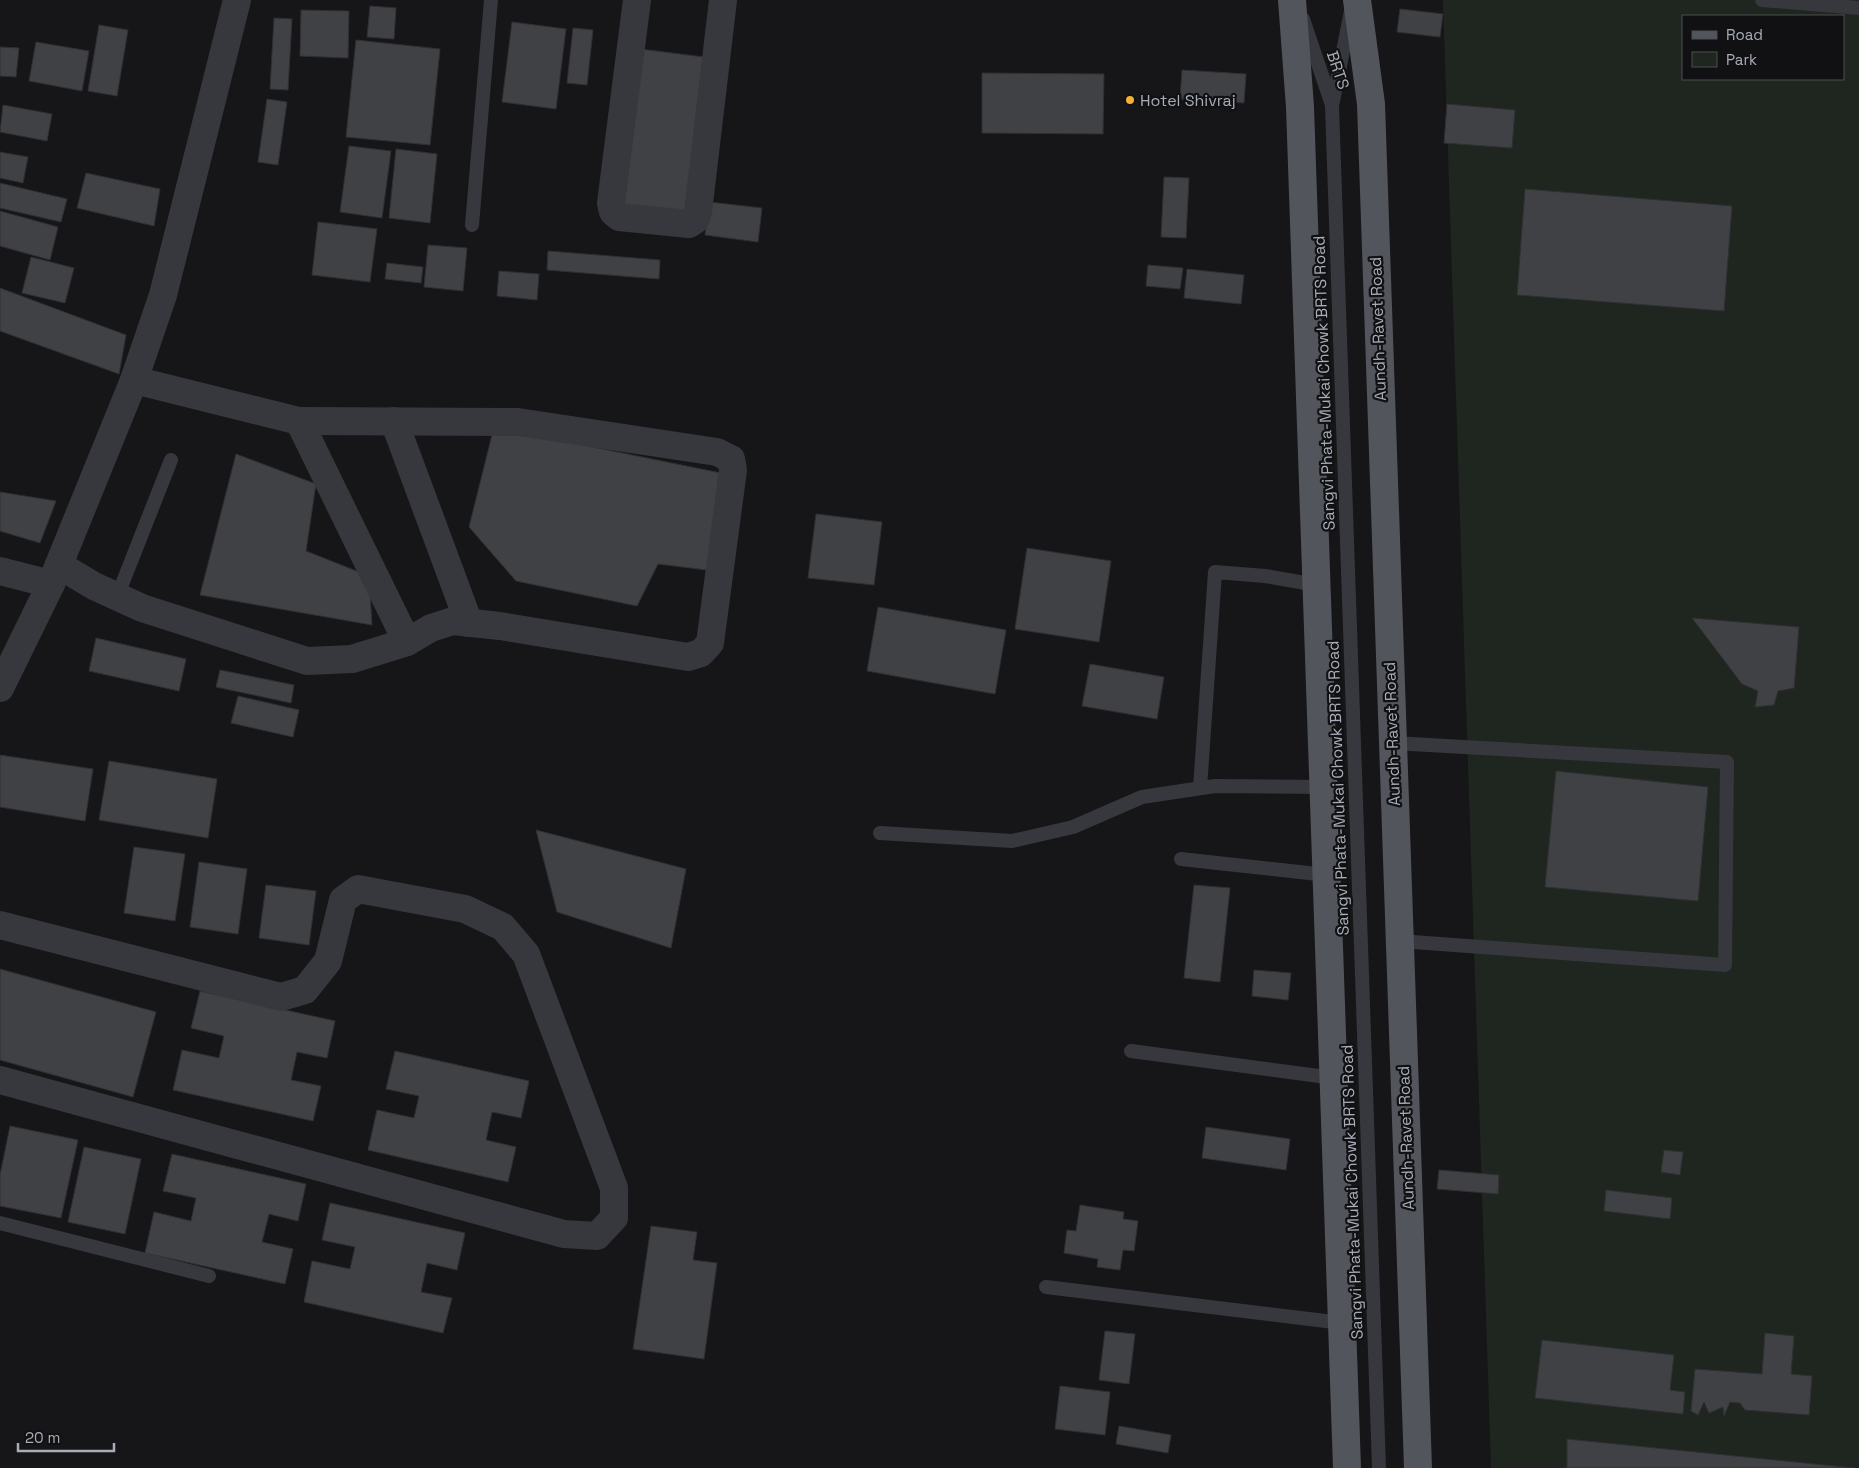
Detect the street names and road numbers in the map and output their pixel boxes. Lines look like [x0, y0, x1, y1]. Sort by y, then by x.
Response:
street label: BRTS [1322, 48, 1354, 92]
street label: Sangvi Phata-Mukai Chowk BRTS Road [1308, 235, 1340, 531]
street label: Aundh-Ravet Road [1365, 257, 1391, 401]
street label: Sangvi Phata-Mukai Chowk BRTS Road [1322, 640, 1354, 936]
street label: Aundh-Ravet Road [1379, 662, 1405, 806]
street label: Sangvi Phata-Mukai Chowk BRTS Road [1336, 1044, 1368, 1340]
street label: Aundh-Ravet Road [1393, 1066, 1419, 1210]

